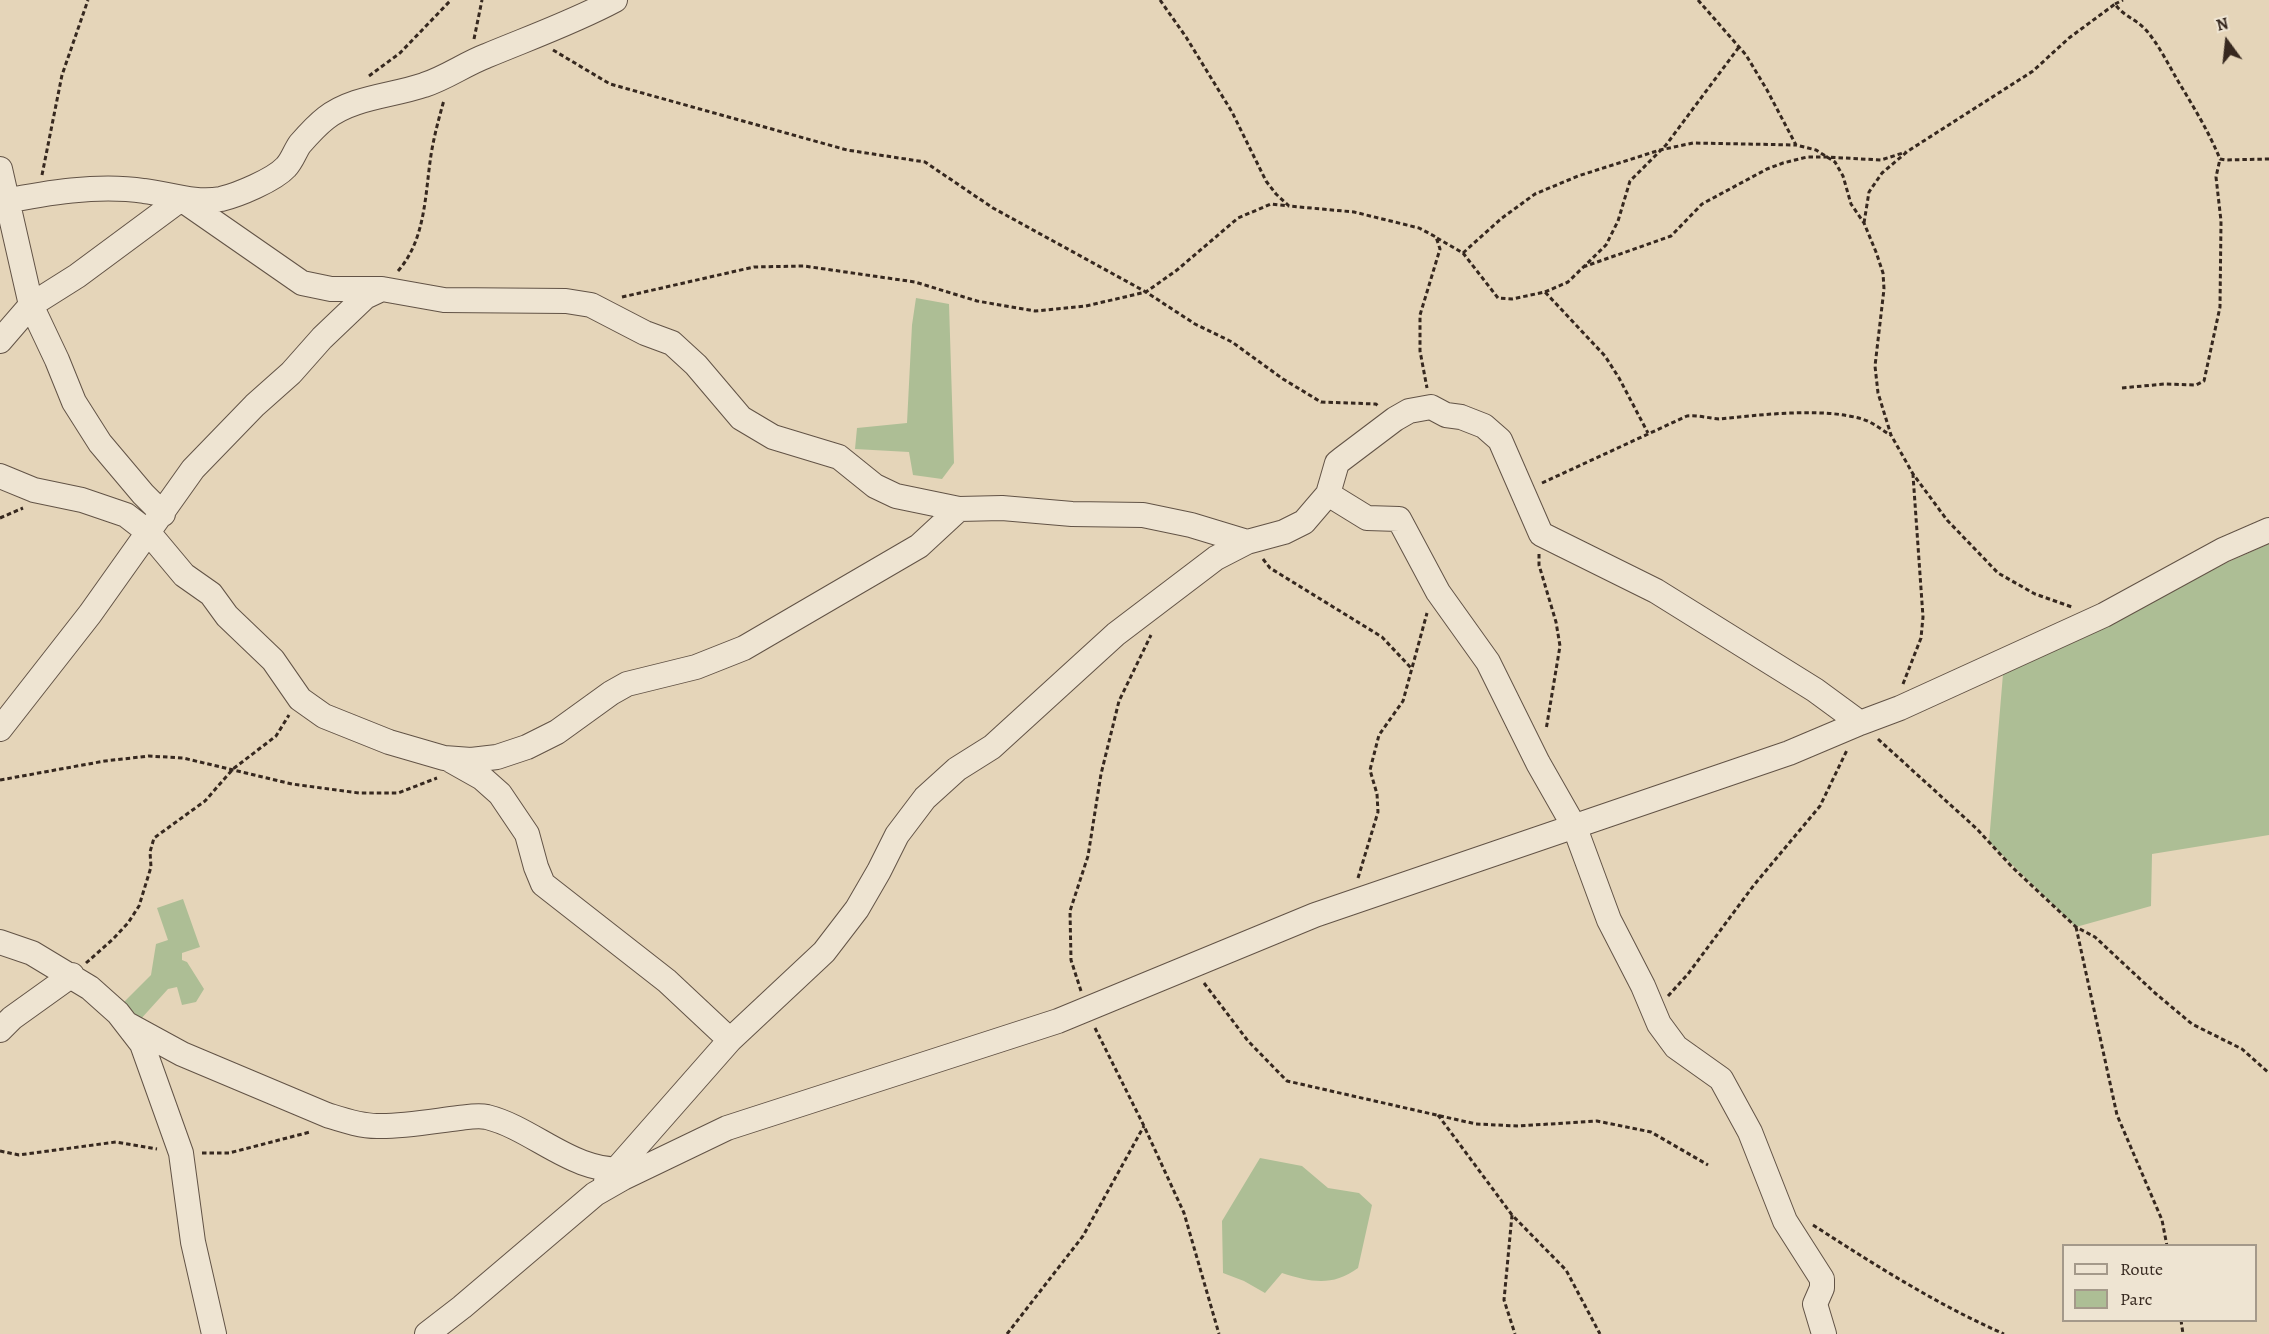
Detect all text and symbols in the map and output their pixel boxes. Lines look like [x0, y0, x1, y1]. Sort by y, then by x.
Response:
north arrow [2197, 12, 2257, 72]
text: N [2214, 12, 2231, 37]
legend [2062, 1244, 2257, 1322]
text: Route [2120, 1257, 2163, 1281]
text: Parc [2120, 1287, 2152, 1311]

